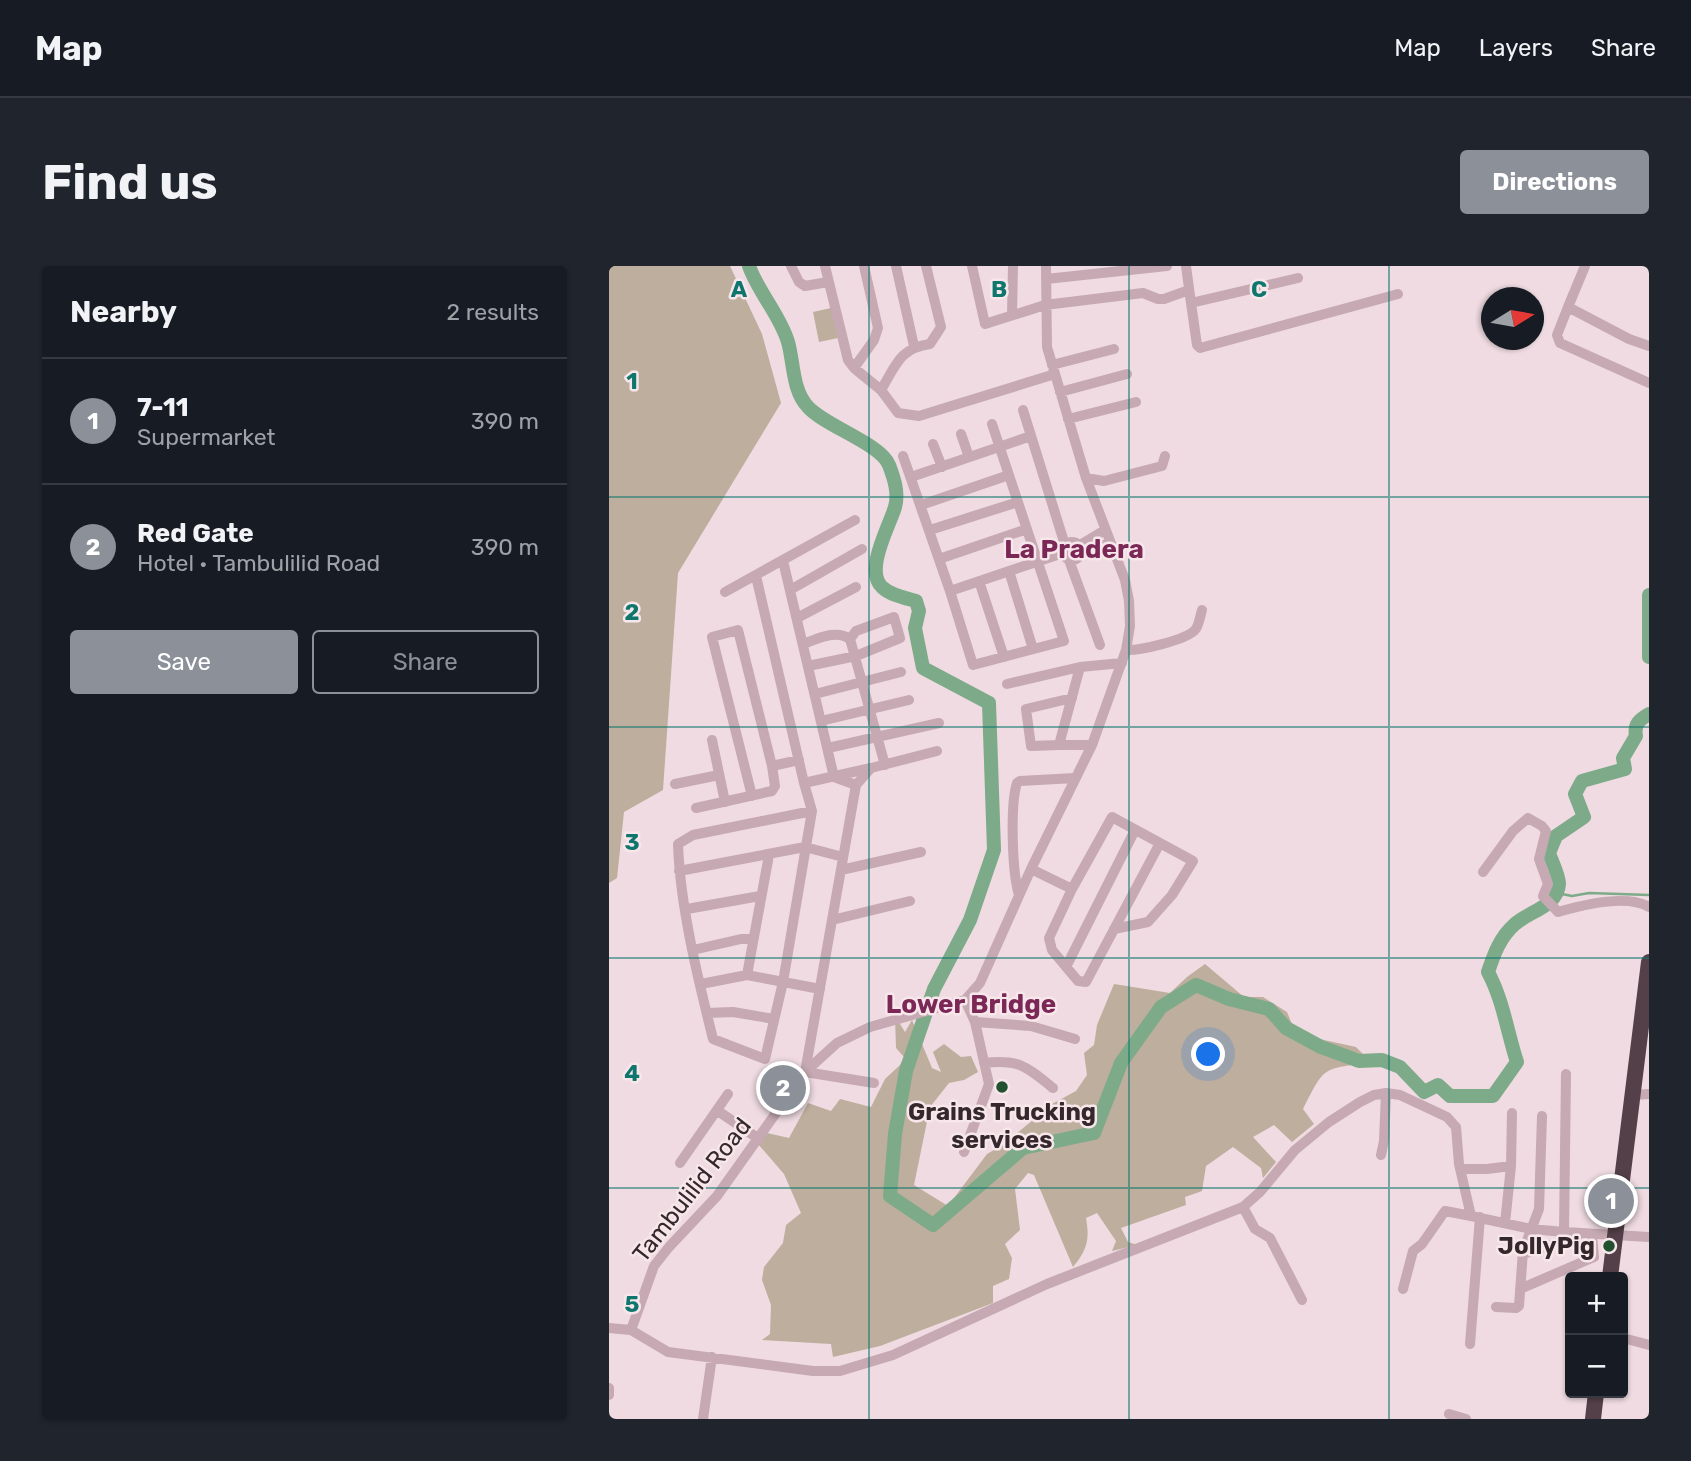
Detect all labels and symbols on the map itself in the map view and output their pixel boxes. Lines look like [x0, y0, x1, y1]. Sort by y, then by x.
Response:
text: A [731, 275, 748, 303]
text: B [991, 275, 1007, 303]
text: C [1251, 275, 1267, 303]
north arrow [1481, 287, 1544, 350]
text: 1 [626, 367, 638, 395]
district label: La Pradera [1004, 534, 1144, 565]
text: 2 [625, 598, 639, 626]
text: 3 [624, 828, 640, 856]
district label: Lower Bridge [886, 989, 1056, 1020]
your location [1191, 1037, 1225, 1071]
text: 4 [624, 1059, 640, 1087]
pin: 2 [760, 1062, 806, 1114]
marker: Grains Trucking services [994, 1079, 1010, 1095]
place label: Grains Trucking services [908, 1098, 1096, 1154]
street label: Tambulilid Road [627, 1112, 757, 1268]
pin: 1 [1588, 1175, 1634, 1227]
place label: JollyPig [1498, 1232, 1595, 1260]
marker: JollyPig [1601, 1238, 1617, 1254]
text: 5 [625, 1290, 640, 1318]

